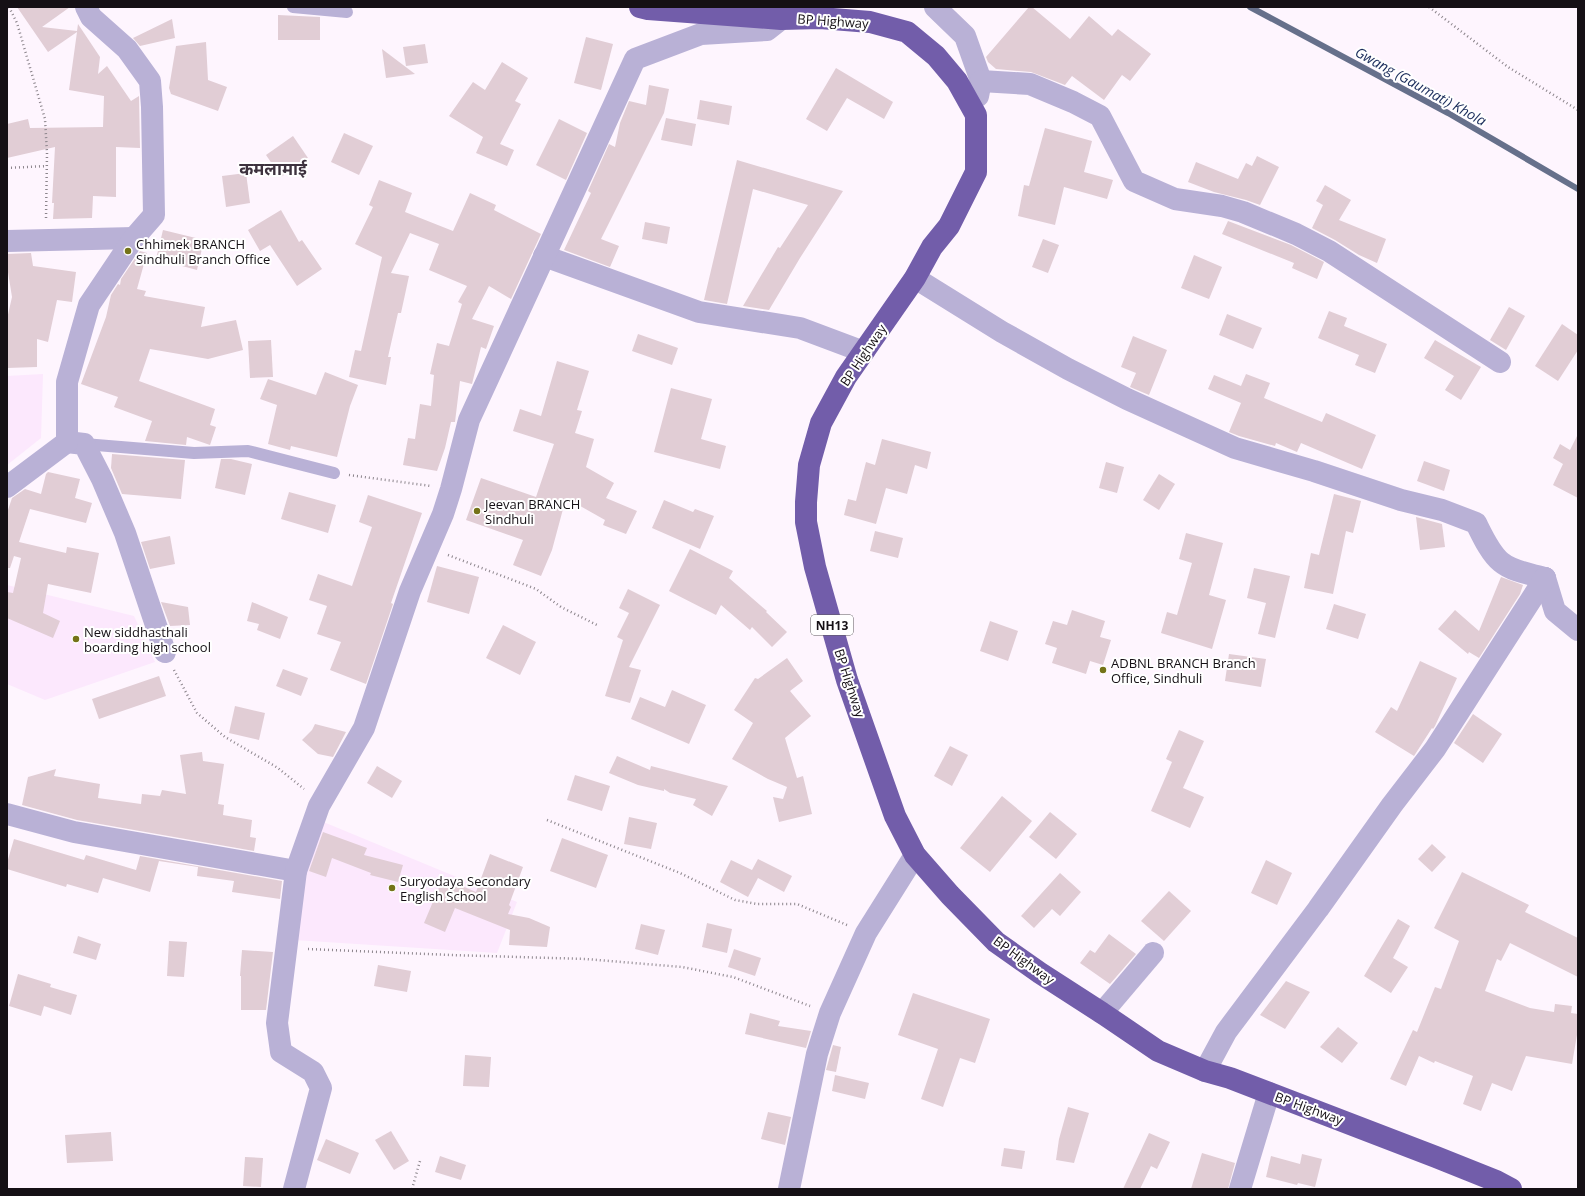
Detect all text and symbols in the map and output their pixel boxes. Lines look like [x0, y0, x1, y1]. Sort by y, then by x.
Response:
street label: BP Highway [797, 10, 870, 32]
water label: Gwang (Gaumati) Khola [1352, 42, 1490, 130]
district label: कमलामाई [239, 157, 308, 180]
place label: Chhimek BRANCH Sindhuli Branch Office [136, 235, 270, 268]
marker: Chhimek BRANCH Sindhuli Branch Office [123, 246, 133, 256]
street label: BP Highway [836, 320, 891, 390]
place label: Jeevan BRANCH Sindhuli [483, 495, 580, 528]
marker: Jeevan BRANCH Sindhuli [472, 506, 482, 516]
road number: NH13 [811, 615, 853, 635]
place label: New siddhasthali boarding high school [84, 623, 211, 656]
marker: New siddhasthali boarding high school [71, 634, 81, 644]
street label: BP Highway [830, 646, 870, 720]
place label: ADBNL BRANCH Branch Office, Sindhuli [1111, 654, 1256, 687]
marker: ADBNL BRANCH Branch Office, Sindhuli [1098, 665, 1108, 675]
place label: Suryodaya Secondary English School [400, 872, 531, 905]
marker: Suryodaya Secondary English School [387, 883, 397, 893]
street label: BP Highway [990, 932, 1059, 989]
street label: BP Highway [1272, 1087, 1346, 1129]

